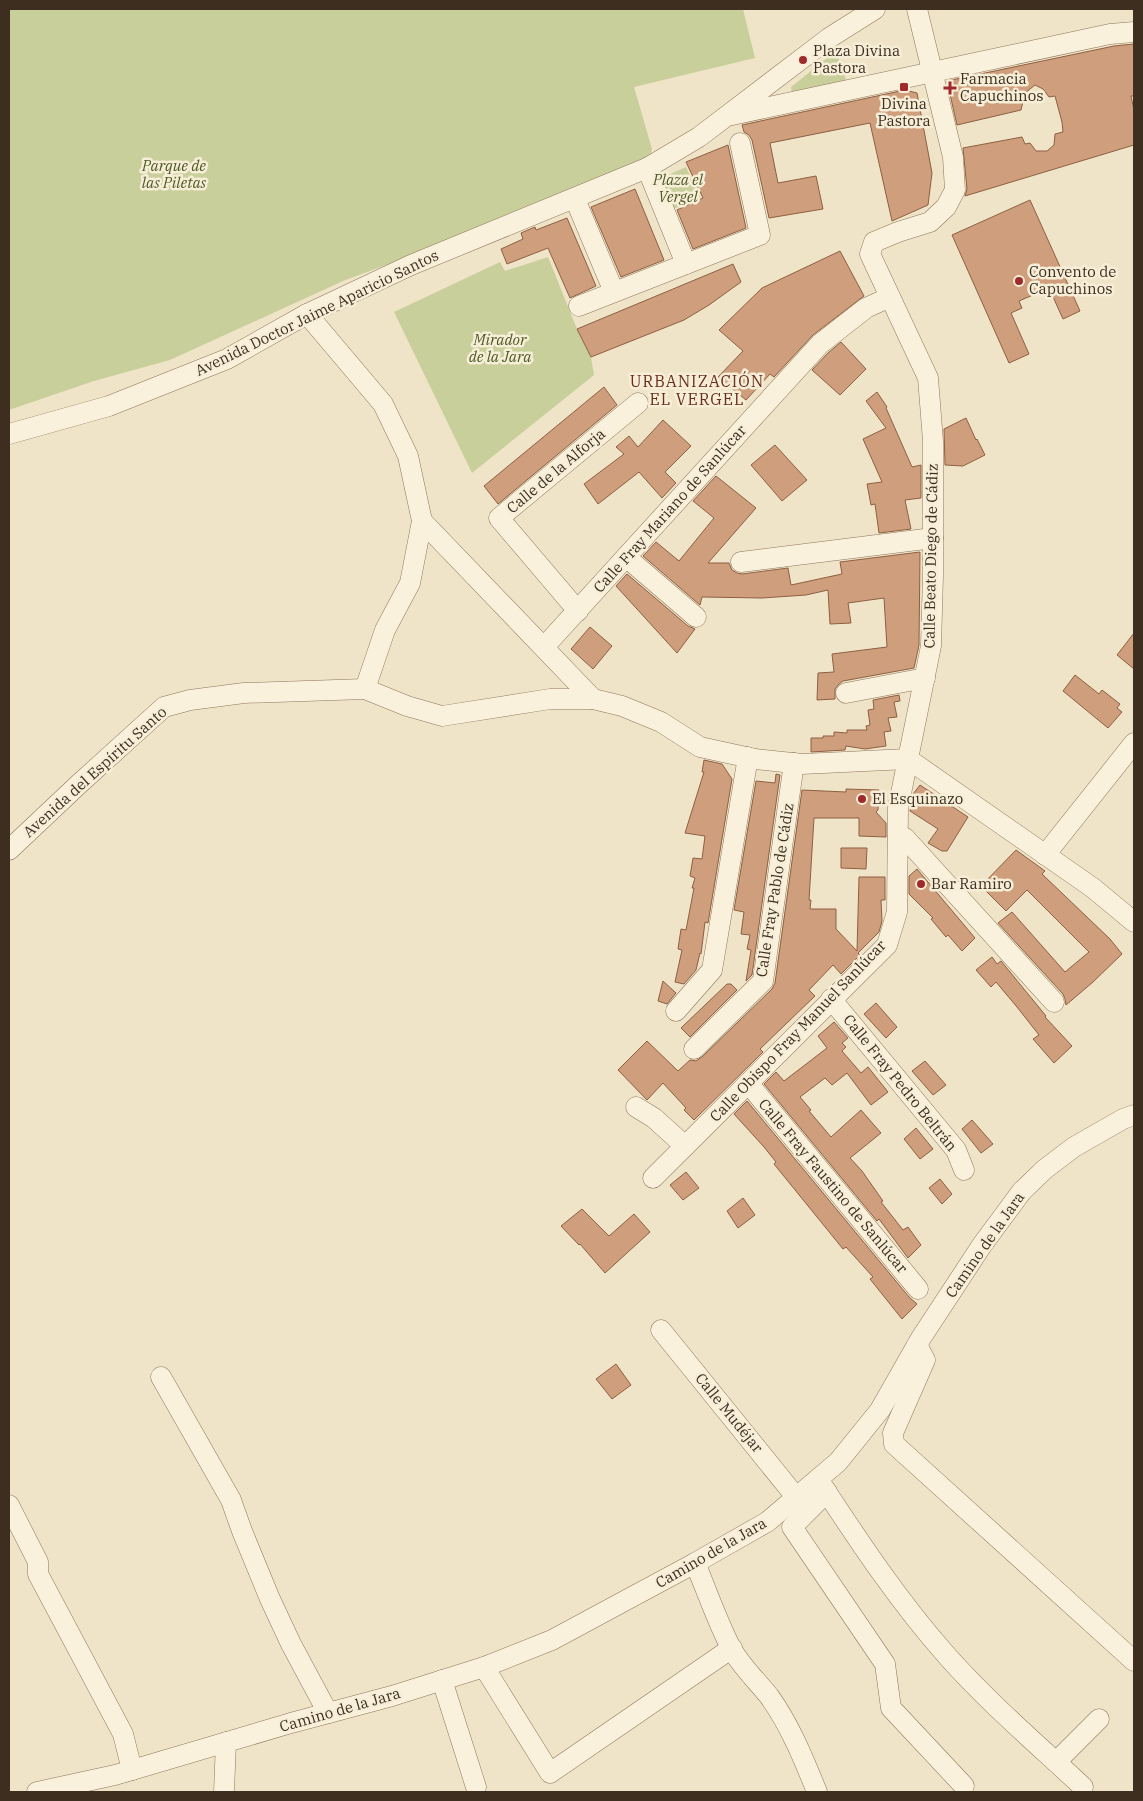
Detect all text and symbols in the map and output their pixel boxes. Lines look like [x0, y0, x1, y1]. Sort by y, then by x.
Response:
place label: Plaza Divina Pastora [813, 41, 900, 77]
marker: Plaza Divina Pastora [797, 54, 809, 66]
place label: Farmacia Capuchinos [960, 69, 1043, 105]
marker: Divina Pastora [898, 81, 910, 93]
marker: Farmacia Capuchinos [944, 82, 956, 94]
place label: Divina Pastora [877, 94, 931, 130]
park label: Parque de las Piletas [141, 156, 207, 192]
park label: Plaza el Vergel [652, 170, 704, 206]
street label: Avenida Doctor Jaime Aparicio Santos [192, 245, 442, 380]
place label: Convento de Capuchinos [1029, 262, 1116, 298]
marker: Convento de Capuchinos [1013, 275, 1025, 287]
park label: Mirador de la Jara [469, 330, 532, 366]
district label: URBANIZACIÓN EL VERGEL [630, 370, 764, 409]
street label: Calle Fray Mariano de Sanlúcar [589, 421, 750, 597]
street label: Calle de la Alforja [503, 424, 609, 517]
street label: Calle Beato Diego de Cádiz [919, 463, 942, 649]
street label: Avenida del Espíritu Santo [19, 702, 170, 841]
place label: El Esquinazo [872, 789, 963, 808]
marker: El Esquinazo [856, 793, 868, 805]
street label: Calle Fray Pablo de Cádiz [751, 802, 798, 978]
place label: Bar Ramiro [931, 874, 1012, 893]
marker: Bar Ramiro [915, 878, 927, 890]
street label: Calle Obispo Fray Manuel Sanlúcar [705, 935, 890, 1126]
street label: Calle Fray Pedro Beltrán [839, 1010, 962, 1155]
street label: Calle Fray Faustino de Sanlúcar [755, 1095, 912, 1277]
street label: Camino de la Jara [941, 1188, 1028, 1301]
street label: Calle Mudéjar [691, 1369, 768, 1457]
street label: Camino de la Jara [652, 1513, 770, 1592]
street label: Camino de la Jara [277, 1683, 403, 1736]

